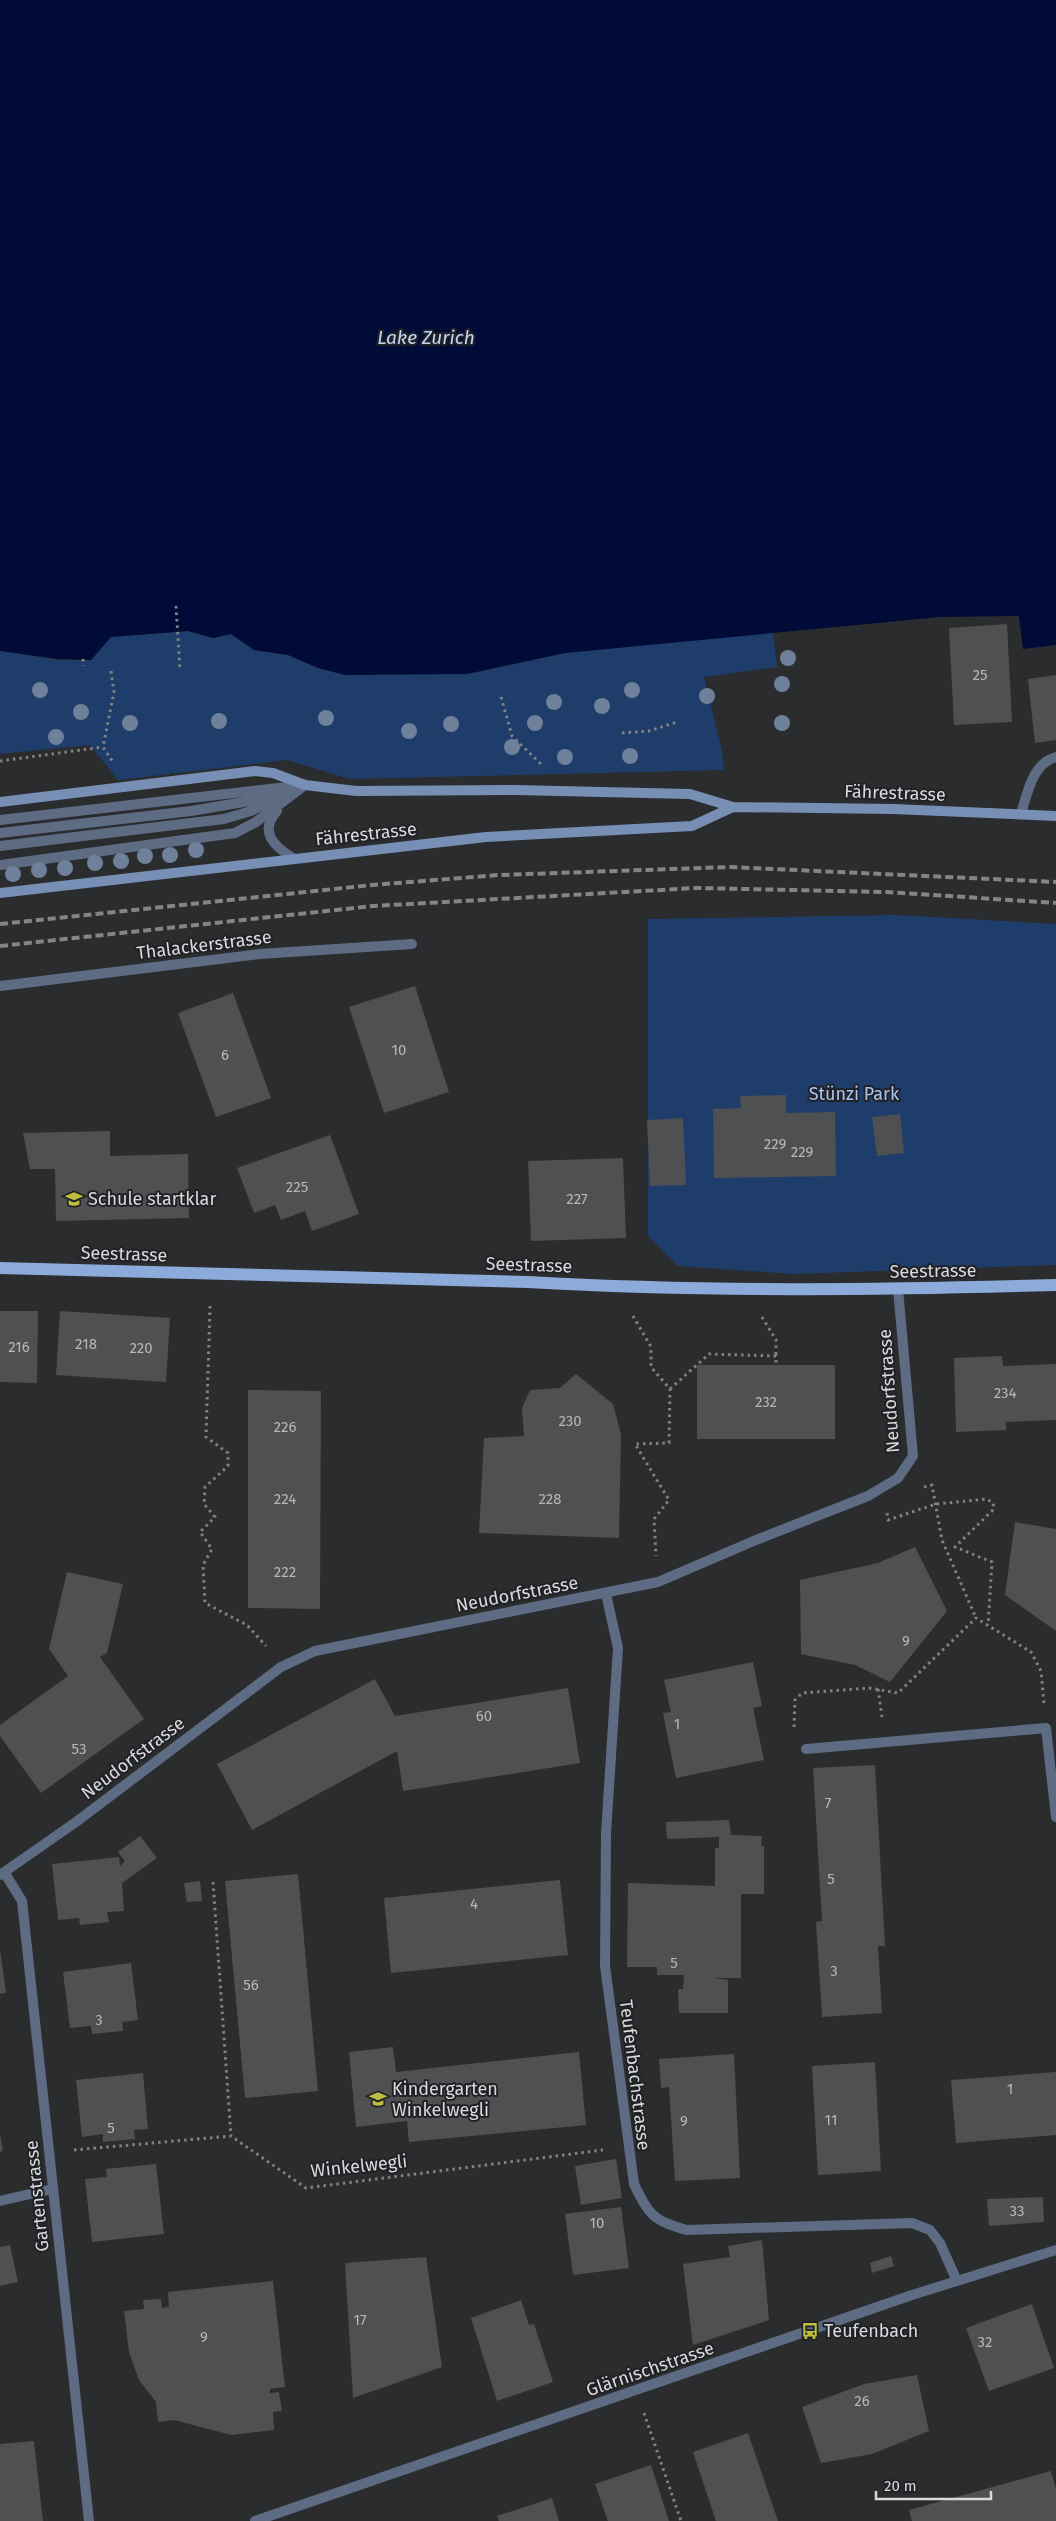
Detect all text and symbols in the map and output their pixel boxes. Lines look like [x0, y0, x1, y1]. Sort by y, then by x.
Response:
water label: Lake Zurich [377, 326, 475, 349]
house number: 25 [973, 666, 987, 684]
street label: Fährestrasse [844, 780, 946, 806]
street label: Fährestrasse [314, 818, 418, 850]
street label: Thalackerstrasse [135, 926, 273, 964]
house number: 10 [392, 1041, 406, 1059]
house number: 6 [221, 1046, 229, 1064]
park label: Stünzi Park [809, 1083, 900, 1105]
house number: 229 [764, 1135, 786, 1153]
house number: 229 [791, 1143, 813, 1161]
house number: 225 [286, 1178, 308, 1196]
place label: Schule startklar [88, 1188, 216, 1210]
school or university icon: Schule startklar [64, 1189, 84, 1209]
house number: 227 [566, 1190, 588, 1208]
street label: Seestrasse [80, 1241, 168, 1267]
street label: Seestrasse [485, 1252, 573, 1278]
street label: Seestrasse [889, 1259, 977, 1283]
street label: Neudorfstrasse [874, 1328, 904, 1454]
house number: 218 [75, 1335, 97, 1353]
house number: 216 [8, 1338, 30, 1356]
house number: 220 [129, 1339, 153, 1357]
house number: 234 [994, 1384, 1016, 1402]
house number: 232 [755, 1393, 777, 1411]
house number: 230 [558, 1412, 582, 1430]
house number: 226 [274, 1418, 296, 1436]
house number: 224 [274, 1490, 296, 1508]
house number: 228 [538, 1490, 562, 1508]
house number: 222 [274, 1563, 296, 1581]
street label: Neudorfstrasse [454, 1571, 580, 1617]
house number: 9 [902, 1632, 910, 1650]
house number: 60 [476, 1707, 492, 1725]
street label: Neudorfstrasse [77, 1712, 189, 1804]
house number: 1 [674, 1715, 680, 1733]
house number: 53 [72, 1740, 86, 1758]
house number: 7 [825, 1794, 832, 1812]
house number: 5 [827, 1870, 835, 1888]
house number: 4 [470, 1895, 478, 1913]
house number: 5 [670, 1954, 678, 1972]
house number: 3 [830, 1962, 838, 1980]
house number: 56 [243, 1976, 259, 1994]
street label: Teufenbachstrasse [615, 1998, 655, 2152]
house number: 3 [95, 2011, 103, 2029]
place label: Kindergarten Winkelwegli [392, 2078, 498, 2121]
house number: 1 [1007, 2080, 1013, 2098]
school or university icon: Kindergarten Winkelwegli [368, 2089, 388, 2109]
house number: 11 [825, 2111, 837, 2129]
house number: 9 [680, 2112, 688, 2130]
house number: 5 [107, 2119, 115, 2137]
street label: Gartenstrasse [20, 2139, 54, 2253]
street label: Winkelwegli [310, 2150, 408, 2182]
house number: 33 [1010, 2202, 1024, 2220]
house number: 10 [590, 2214, 604, 2232]
house number: 17 [353, 2311, 367, 2329]
place label: Teufenbach [824, 2320, 918, 2342]
bus stop icon: Teufenbach [800, 2321, 820, 2341]
house number: 9 [200, 2328, 208, 2346]
house number: 32 [978, 2333, 992, 2351]
street label: Glärnischstrasse [583, 2337, 717, 2401]
house number: 26 [854, 2392, 870, 2410]
scale bar [876, 2468, 991, 2500]
text: 20 m [884, 2477, 917, 2495]

